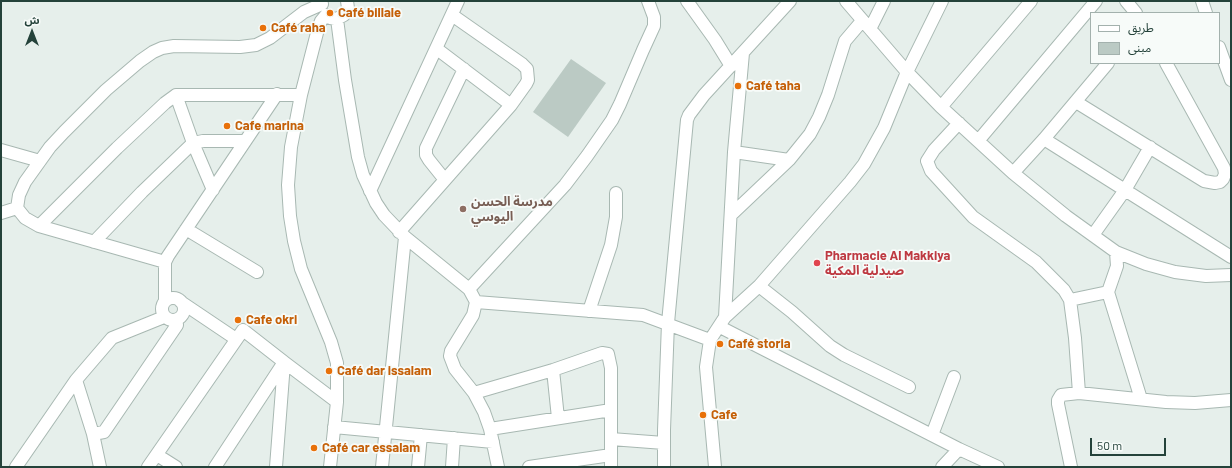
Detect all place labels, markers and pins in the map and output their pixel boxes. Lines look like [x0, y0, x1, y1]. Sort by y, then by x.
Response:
place label: Café billale [338, 5, 401, 21]
marker: Café billale [325, 8, 335, 18]
place label: Café raha [271, 20, 326, 36]
marker: Café raha [258, 23, 268, 33]
place label: Café taha [746, 78, 801, 94]
marker: Café taha [733, 81, 743, 91]
place label: Cafe marina [235, 118, 304, 134]
marker: Cafe marina [222, 121, 232, 131]
place label: مدرسة الحسن اليوسي [471, 194, 553, 225]
marker: مدرسة الحسن اليوسي [458, 204, 468, 214]
place label: Pharmacie Al Makkiya صيدلية المكية [825, 248, 950, 279]
marker: Pharmacie Al Makkiya صيدلية المكية [812, 258, 822, 268]
place label: Cafe okri [246, 312, 297, 328]
marker: Cafe okri [233, 315, 243, 325]
place label: Café storia [728, 336, 791, 352]
marker: Café storia [715, 339, 725, 349]
place label: Café dar issalam [337, 363, 432, 379]
marker: Café dar issalam [324, 366, 334, 376]
place label: Cafe [711, 407, 737, 423]
marker: Cafe [698, 410, 708, 420]
place label: Café car essalam [322, 440, 420, 456]
marker: Café car essalam [309, 443, 319, 453]

